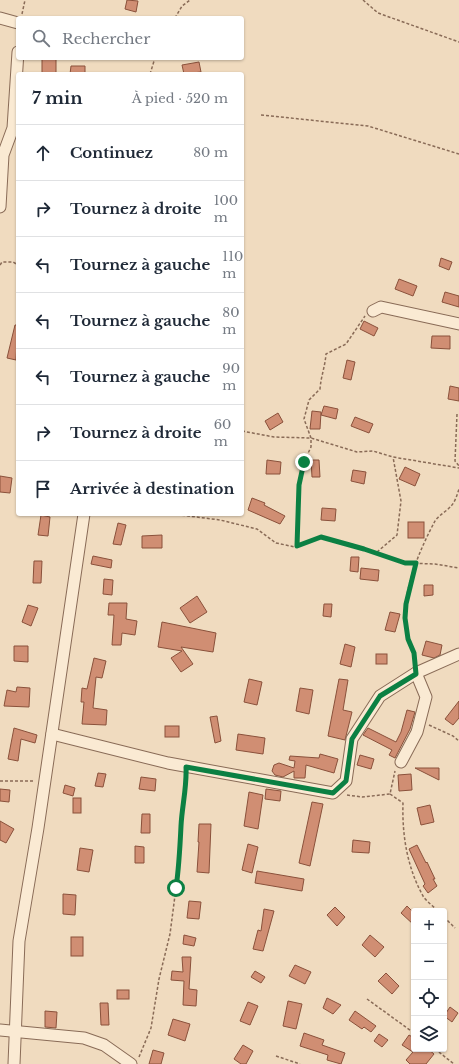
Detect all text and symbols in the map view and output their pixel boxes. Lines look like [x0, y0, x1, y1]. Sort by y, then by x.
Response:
search box [16, 16, 244, 60]
icon: search [30, 27, 52, 49]
text: Rechercher [62, 29, 150, 48]
text: 7 min [32, 88, 83, 109]
text: À pied · 520 m [132, 90, 228, 107]
icon: ahead [32, 142, 54, 164]
text: Continuez [70, 143, 153, 162]
text: 80 m [193, 144, 228, 161]
text: 100 m [214, 192, 238, 226]
icon: right [32, 198, 54, 220]
text: Tournez à droite [70, 199, 202, 218]
text: 110 m [222, 248, 243, 282]
icon: left [32, 254, 54, 276]
text: Tournez à gauche [70, 255, 210, 274]
text: 80 m [222, 304, 240, 338]
icon: left [32, 310, 54, 332]
text: Tournez à gauche [70, 311, 210, 330]
text: 90 m [222, 360, 240, 394]
icon: left [32, 366, 54, 388]
text: Tournez à gauche [70, 367, 210, 386]
text: 60 m [214, 416, 231, 450]
icon: right [32, 422, 54, 444]
text: Tournez à droite [70, 423, 202, 442]
route end [295, 453, 313, 471]
icon: arrive [32, 478, 54, 500]
text: Arrivée à destination [70, 479, 234, 498]
route start [167, 879, 185, 897]
map controls [411, 908, 447, 1052]
button: + [411, 908, 447, 944]
button: − [411, 944, 447, 980]
button: locate [411, 980, 447, 1016]
button: layers [411, 1016, 447, 1052]

